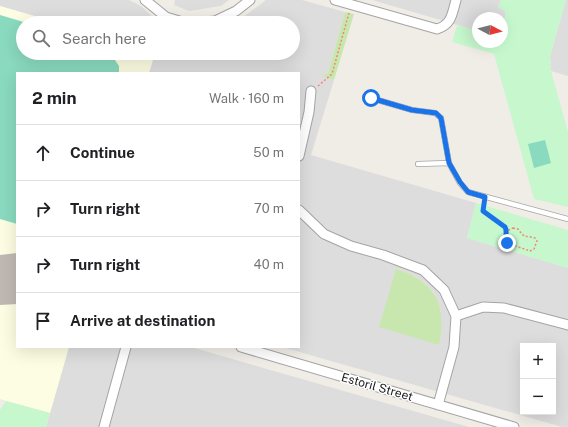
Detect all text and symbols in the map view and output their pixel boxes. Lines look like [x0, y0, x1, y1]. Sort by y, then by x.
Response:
north arrow [472, 12, 508, 48]
search box [16, 16, 300, 60]
icon: search [30, 27, 52, 49]
text: Search here [62, 30, 146, 47]
text: 2 min [32, 88, 77, 108]
route start [362, 89, 380, 107]
text: Walk · 160 m [209, 91, 284, 106]
icon: ahead [32, 142, 54, 164]
text: Continue [70, 144, 135, 161]
text: 50 m [253, 145, 284, 160]
icon: right [32, 198, 54, 220]
text: Turn right [70, 200, 140, 217]
text: 70 m [254, 201, 284, 216]
route end [498, 234, 516, 252]
icon: right [32, 254, 54, 276]
text: Turn right [70, 256, 140, 273]
text: 40 m [253, 257, 284, 272]
icon: arrive [32, 310, 54, 332]
text: Arrive at destination [70, 312, 215, 329]
map controls [520, 343, 556, 415]
button: + [520, 343, 556, 379]
street label: Estoril Street [340, 370, 415, 404]
button: − [520, 379, 556, 415]

